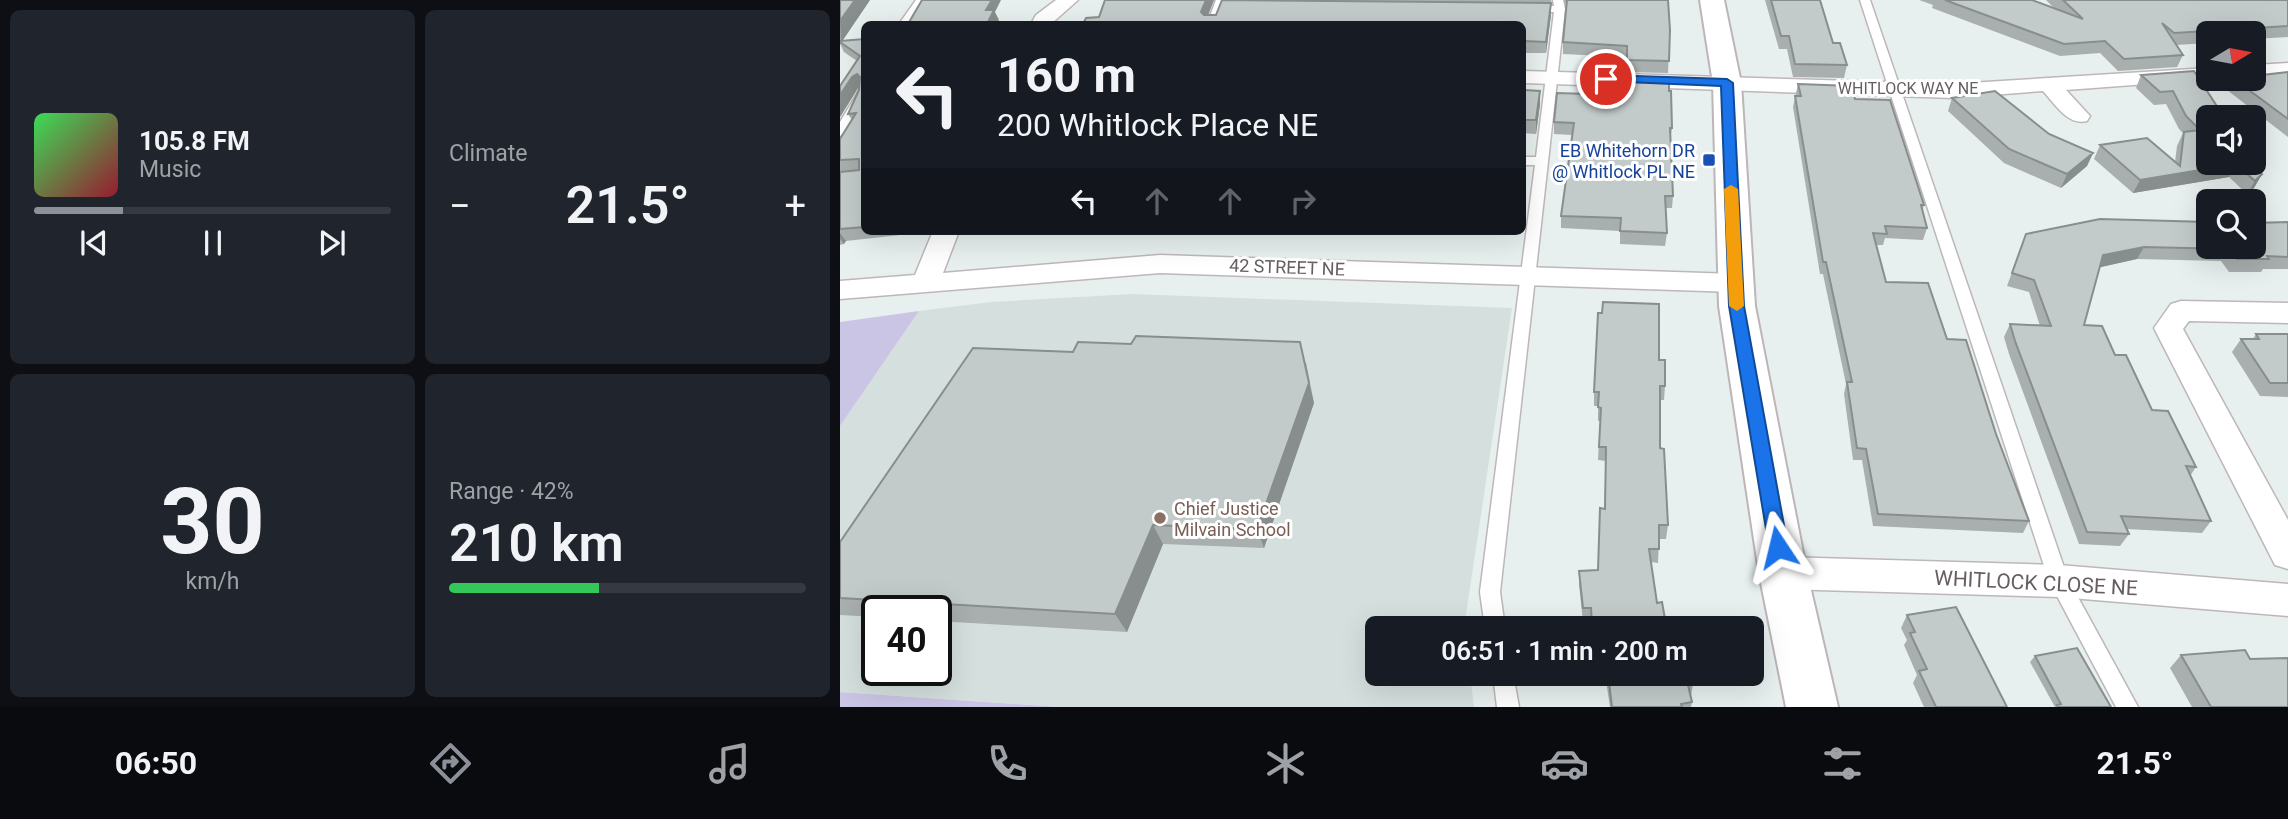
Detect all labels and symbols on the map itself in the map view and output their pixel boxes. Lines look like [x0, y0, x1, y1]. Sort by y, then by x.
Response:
north arrow [2196, 21, 2266, 91]
pin [1576, 49, 1636, 109]
street label: WHITLOCK WAY NE [1838, 79, 1978, 98]
place label: EB Whitehorn DR @ Whitlock PL NE [1552, 140, 1695, 182]
marker: EB Whitehorn DR @ Whitlock PL NE [1701, 152, 1717, 168]
street label: 42 STREET NE [1229, 254, 1345, 280]
place label: Chief Justice Milvain School [1174, 498, 1291, 540]
marker: Chief Justice Milvain School [1152, 510, 1168, 526]
position arrow [1741, 510, 1815, 584]
street label: WHITLOCK CLOSE NE [1934, 566, 2139, 600]
speed limit sign: 40 [861, 595, 952, 686]

